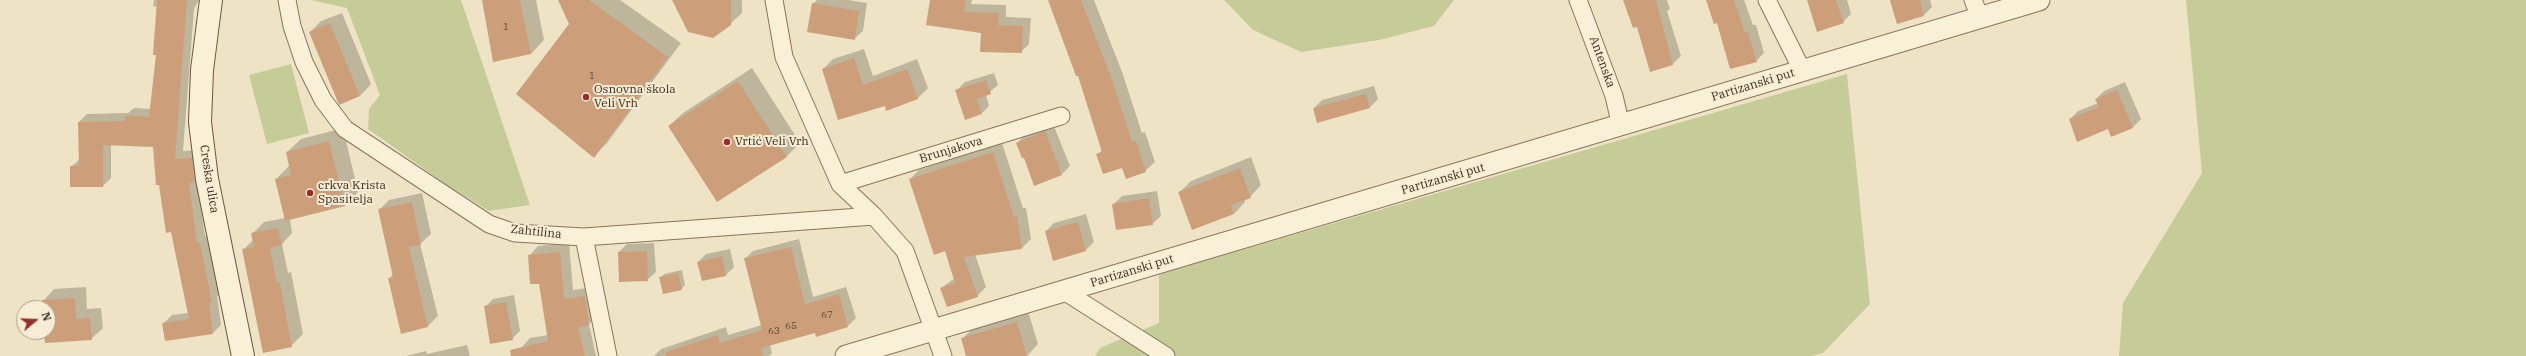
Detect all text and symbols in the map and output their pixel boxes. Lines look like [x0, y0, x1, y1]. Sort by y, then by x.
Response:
house number: 1 [503, 21, 509, 33]
street label: Antenska [1586, 34, 1618, 90]
street label: Partizanski put [1710, 66, 1796, 104]
house number: 1 [589, 70, 595, 82]
place label: Osnovna škola Veli Vrh [594, 83, 676, 111]
marker: Osnovna škola Veli Vrh [581, 92, 591, 102]
street label: Brunjakova [918, 134, 984, 166]
place label: Vrtić Veli Vrh [735, 135, 809, 149]
marker: Vrtić Veli Vrh [722, 137, 732, 147]
street label: Creska ulica [196, 144, 222, 214]
street label: Partizanski put [1400, 160, 1486, 198]
place label: crkva Krista Spasitelja [318, 179, 386, 207]
marker: crkva Krista Spasitelja [305, 188, 315, 198]
street label: Zahtilina [510, 222, 562, 242]
street label: Partizanski put [1089, 252, 1175, 290]
north arrow [16, 300, 56, 340]
house number: 67 [821, 309, 833, 321]
text: N [38, 310, 54, 323]
house number: 65 [785, 320, 797, 332]
house number: 63 [768, 325, 780, 337]

